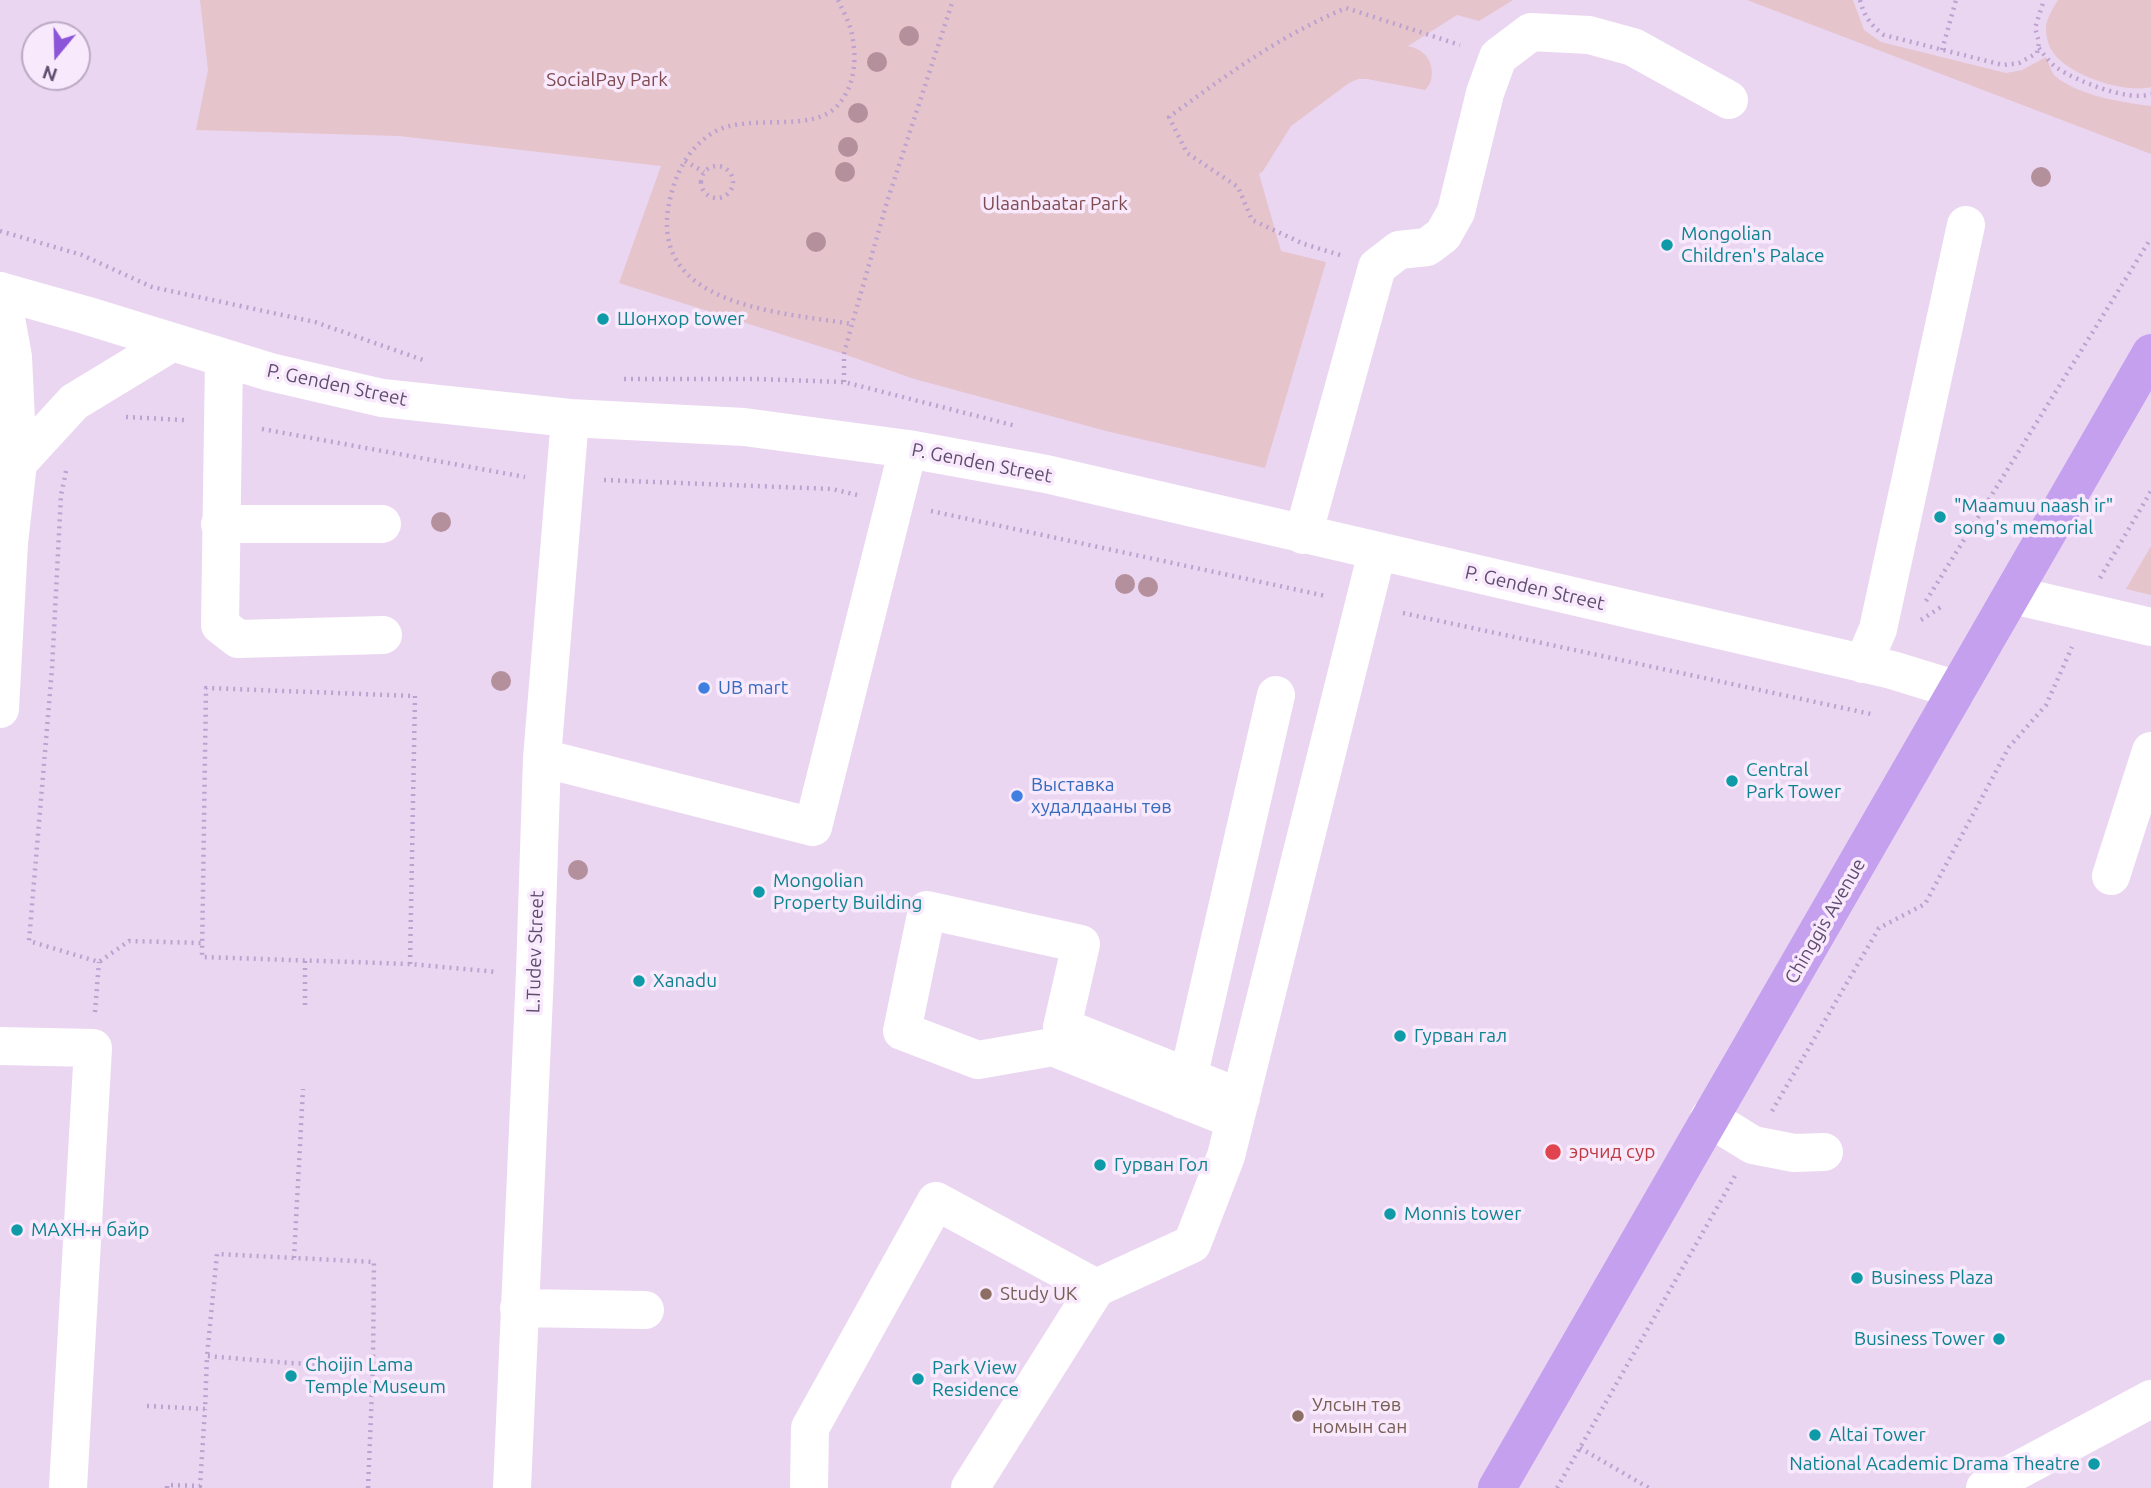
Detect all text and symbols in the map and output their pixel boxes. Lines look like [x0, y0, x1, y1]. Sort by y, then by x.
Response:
north arrow [21, 21, 91, 91]
text: N [40, 61, 60, 87]
park label: SocialPay Park [546, 69, 668, 91]
park label: Ulaanbaatar Park [982, 193, 1128, 215]
place label: Mongolian Children's Palace [1681, 223, 1825, 267]
marker: Mongolian Children's Palace [1659, 237, 1675, 253]
place label: Шонхор tower [617, 308, 745, 330]
marker: Шонхор tower [595, 311, 611, 327]
street label: P. Genden Street [265, 359, 409, 411]
street label: P. Genden Street [910, 438, 1054, 488]
place label: "Maamuu naash ir" song's memorial [1954, 495, 2113, 539]
marker: "Maamuu naash ir" song's memorial [1932, 509, 1948, 525]
street label: P. Genden Street [1463, 561, 1607, 615]
place label: UB mart [718, 677, 788, 699]
marker: UB mart [696, 680, 712, 696]
place label: Central Park Tower [1746, 759, 1841, 803]
marker: Central Park Tower [1724, 773, 1740, 789]
place label: Выставка худалдааны төв [1031, 774, 1172, 818]
marker: Выставка худалдааны төв [1009, 788, 1025, 804]
street label: Chinggis Avenue [1780, 854, 1870, 988]
place label: Mongolian Property Building [773, 870, 922, 914]
marker: Mongolian Property Building [751, 884, 767, 900]
street label: L.Tudev Street [521, 890, 549, 1014]
place label: Xanadu [653, 970, 717, 992]
marker: Xanadu [631, 973, 647, 989]
place label: Гурван гал [1414, 1025, 1507, 1047]
marker: Гурван гал [1392, 1028, 1408, 1044]
place label: эрчид сур [1569, 1141, 1655, 1163]
marker: эрчид сур [1543, 1142, 1563, 1162]
place label: Гурван Гол [1114, 1154, 1208, 1176]
marker: Гурван Гол [1092, 1157, 1108, 1173]
place label: Monnis tower [1404, 1203, 1521, 1225]
marker: Monnis tower [1382, 1206, 1398, 1222]
place label: МАХН-н байр [31, 1219, 149, 1241]
marker: МАХН-н байр [9, 1222, 25, 1238]
place label: Business Plaza [1871, 1267, 1994, 1289]
marker: Business Plaza [1849, 1270, 1865, 1286]
place label: Study UK [1000, 1283, 1077, 1305]
marker: Study UK [978, 1286, 994, 1302]
place label: Business Tower [1854, 1328, 1985, 1350]
marker: Business Tower [1991, 1331, 2007, 1347]
place label: Choijin Lama Temple Museum [305, 1354, 446, 1398]
place label: Park View Residence [932, 1357, 1019, 1401]
marker: Choijin Lama Temple Museum [283, 1368, 299, 1384]
marker: Park View Residence [910, 1371, 926, 1387]
place label: Улсын төв номын сан [1312, 1394, 1407, 1438]
marker: Улсын төв номын сан [1290, 1408, 1306, 1424]
place label: Altai Tower [1829, 1424, 1926, 1446]
marker: Altai Tower [1807, 1427, 1823, 1443]
place label: National Academic Drama Theatre [1789, 1453, 2080, 1475]
marker: National Academic Drama Theatre [2086, 1456, 2102, 1472]

